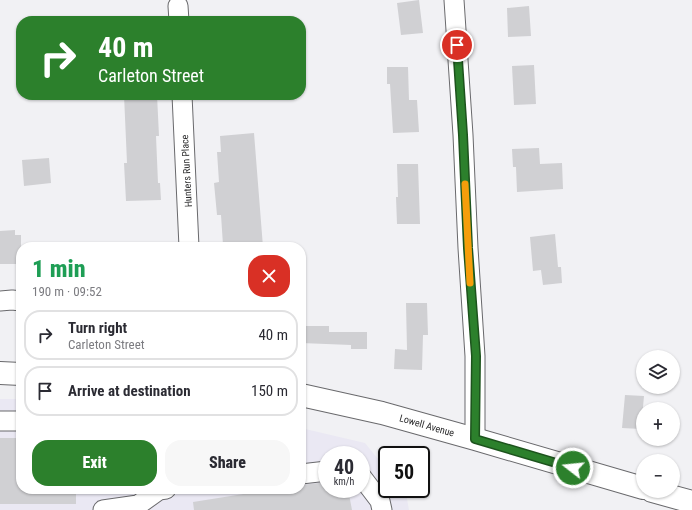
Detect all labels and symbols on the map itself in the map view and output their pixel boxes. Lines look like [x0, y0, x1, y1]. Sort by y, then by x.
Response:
pin [440, 28, 474, 62]
street label: Hunters Run Place [179, 134, 194, 208]
street label: Lowell Avenue [398, 412, 456, 439]
speed limit sign: 50 [378, 446, 430, 498]
position arrow [552, 447, 594, 489]

